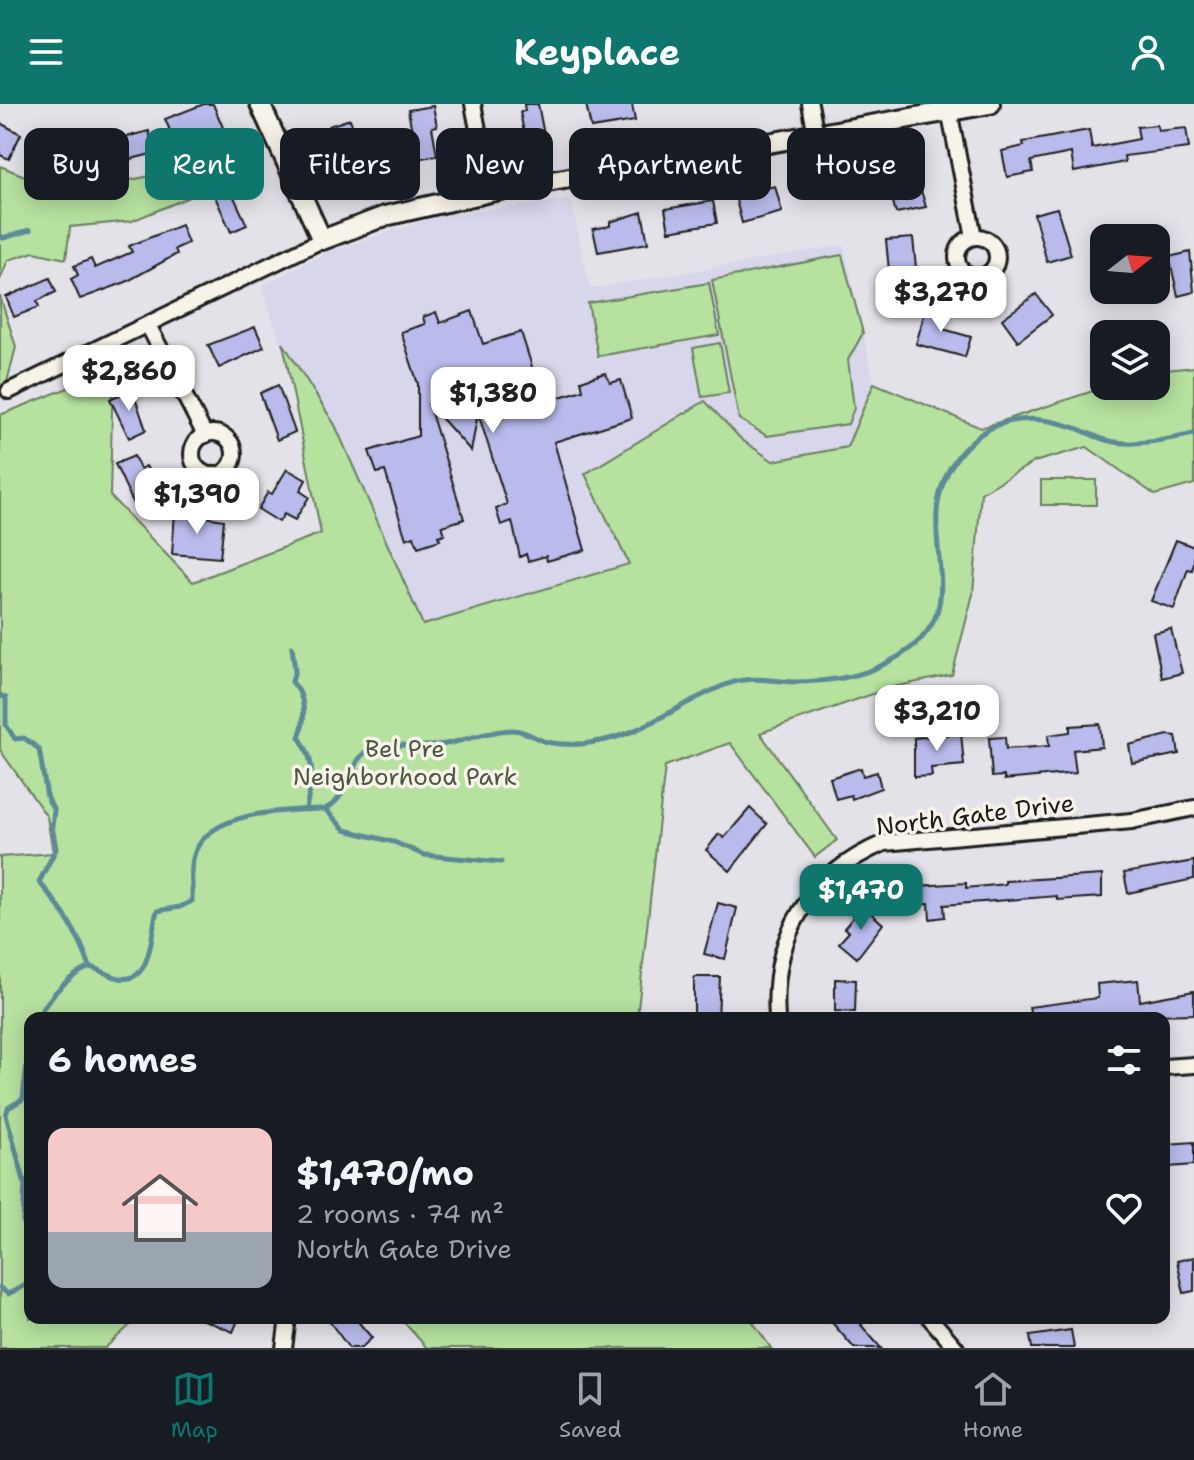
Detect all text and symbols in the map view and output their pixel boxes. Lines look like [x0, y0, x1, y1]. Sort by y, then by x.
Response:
text: Keyplace [514, 28, 680, 77]
icon: menu [24, 30, 68, 74]
icon: person [1126, 30, 1170, 74]
chip: Buy [24, 128, 129, 200]
chip: Rent [145, 128, 264, 200]
chip: Filters [280, 128, 420, 200]
chip: New [436, 128, 553, 200]
chip: Apartment [569, 128, 771, 200]
chip: House [787, 128, 925, 200]
north arrow [1090, 224, 1170, 304]
map controls [1090, 224, 1170, 400]
pin: $3,270 [876, 266, 1006, 334]
text: $3,270 [893, 274, 989, 309]
button: layers [1090, 320, 1170, 400]
pin: $2,860 [64, 345, 194, 413]
text: $2,860 [81, 353, 177, 388]
pin: $1,380 [428, 367, 558, 435]
text: $1,380 [449, 375, 537, 410]
pin: $1,390 [132, 468, 262, 536]
text: $1,390 [153, 476, 241, 511]
pin: $3,210 [872, 685, 1002, 753]
text: $3,210 [893, 693, 981, 728]
park label: Bel Pre Neighborhood Park [293, 733, 517, 793]
street label: North Gate Drive [874, 787, 1076, 843]
pin: $1,470 [796, 864, 926, 932]
text: $1,470 [818, 872, 904, 907]
text: 6 homes [48, 1037, 197, 1083]
icon: filters [1102, 1038, 1146, 1082]
text: $1,470/mo [296, 1150, 474, 1196]
icon: home [112, 1160, 208, 1256]
icon: heart [1102, 1186, 1146, 1230]
text: 2 rooms · 74 m² [296, 1196, 504, 1231]
text: North Gate Drive [296, 1231, 512, 1266]
tab: Map [171, 1367, 218, 1444]
tab: Saved [559, 1367, 622, 1444]
tab: Home [963, 1367, 1023, 1444]

